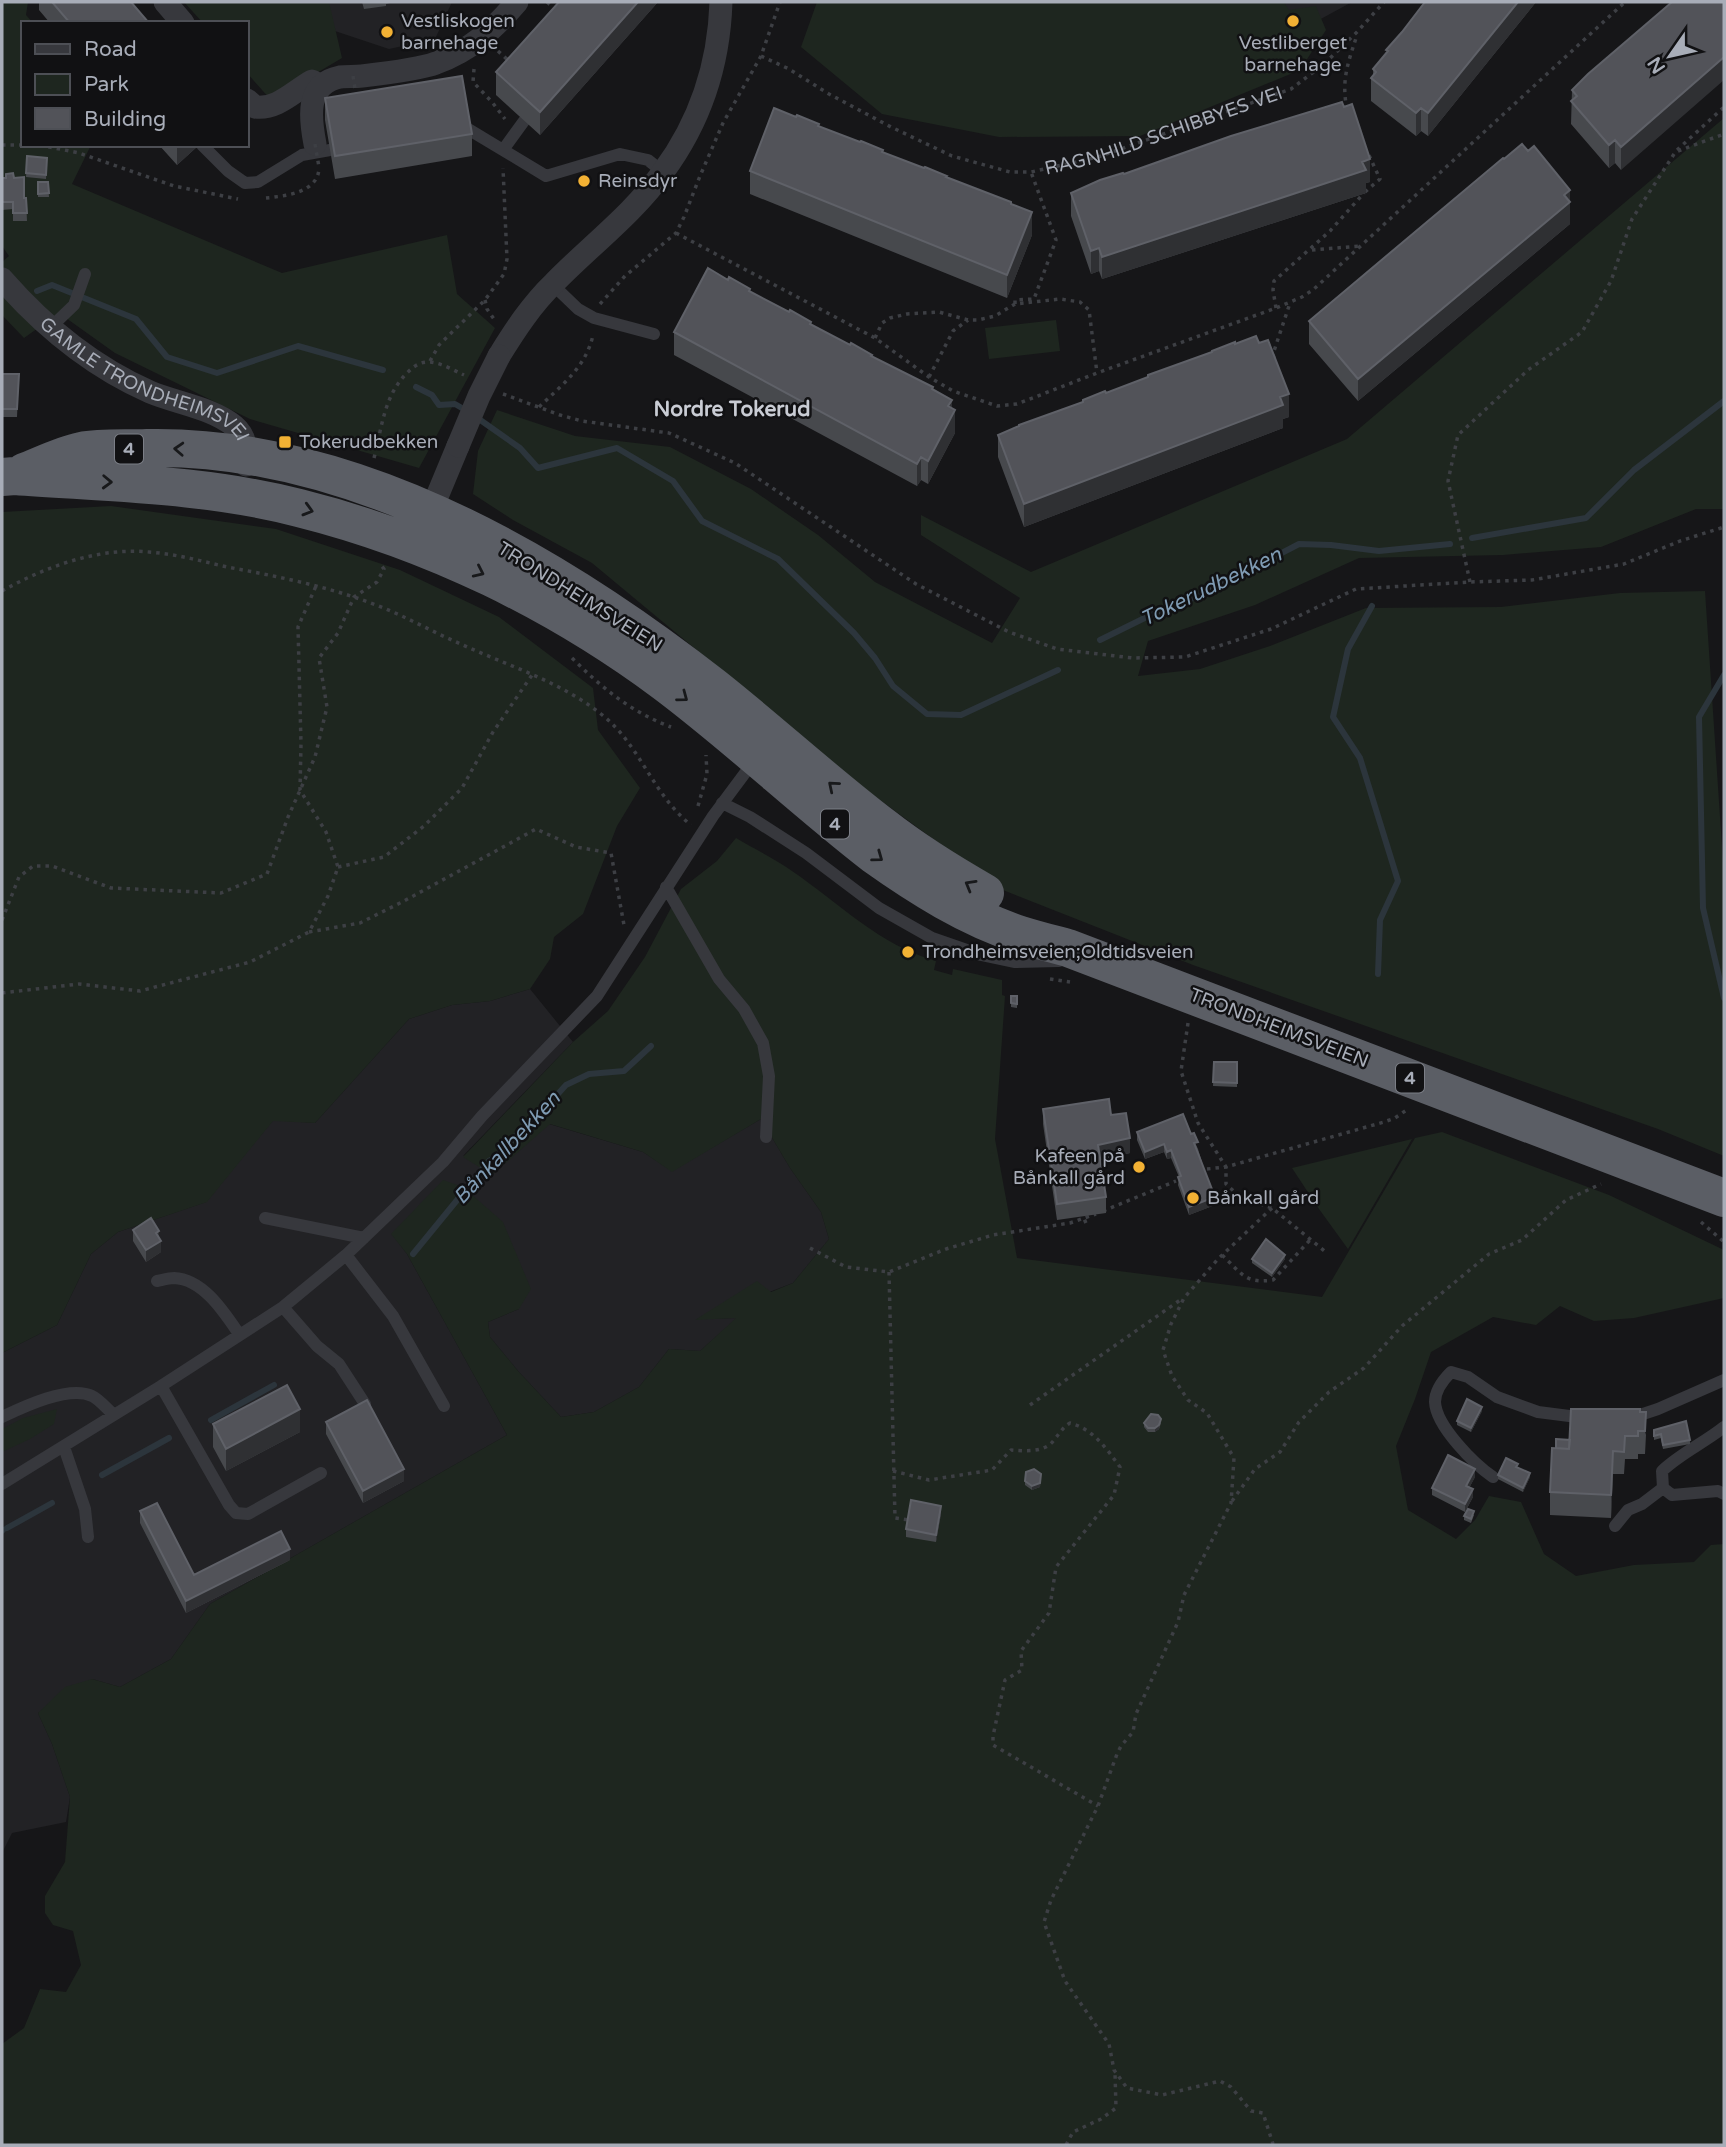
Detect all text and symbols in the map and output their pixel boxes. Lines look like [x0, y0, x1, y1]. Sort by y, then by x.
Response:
place label: Vestliskogen barnehage [401, 10, 515, 54]
marker: Vestliberget barnehage [1285, 13, 1301, 29]
legend [21, 21, 248, 147]
north arrow [1635, 21, 1705, 91]
marker: Vestliskogen barnehage [379, 24, 395, 40]
place label: Vestliberget barnehage [1239, 32, 1347, 76]
text: Road [84, 37, 137, 62]
text: N [1643, 52, 1670, 77]
text: Park [84, 72, 129, 97]
street label: RAGNHILD SCHIBBYES VEI [1043, 82, 1286, 180]
text: Building [84, 107, 166, 132]
place label: Reinsdyr [598, 170, 678, 192]
marker: Reinsdyr [576, 173, 592, 189]
street label: GAMLE TRONDHEIMSVEI [35, 313, 254, 444]
district label: Nordre Tokerud [654, 397, 810, 422]
place label: Tokerudbekken [299, 431, 438, 453]
road number: 4 [115, 434, 143, 463]
marker: Tokerudbekken [277, 434, 293, 450]
one-way arrow [173, 442, 184, 457]
one-way arrow [102, 475, 113, 490]
one-way arrow [302, 502, 314, 517]
street label: TRONDHEIMSVEIEN [494, 537, 666, 657]
water label: Tokerudbekken [1136, 541, 1287, 632]
one-way arrow [472, 564, 484, 578]
one-way arrow [675, 689, 688, 702]
one-way arrow [829, 782, 842, 794]
road number: 4 [821, 810, 849, 838]
one-way arrow [870, 849, 883, 862]
one-way arrow [965, 880, 978, 893]
place label: Trondheimsveien;Oldtidsveien [922, 941, 1194, 963]
marker: Trondheimsveien;Oldtidsveien [900, 944, 916, 960]
street label: TRONDHEIMSVEIEN [1186, 984, 1372, 1072]
road number: 4 [1396, 1064, 1424, 1092]
water label: Bånkallbekken [448, 1086, 566, 1210]
place label: Kafeen på Bånkall gård [1013, 1145, 1125, 1189]
marker: Kafeen på Bånkall gård [1131, 1159, 1147, 1175]
place label: Bånkall gård [1207, 1187, 1319, 1209]
marker: Bånkall gård [1185, 1190, 1201, 1206]

